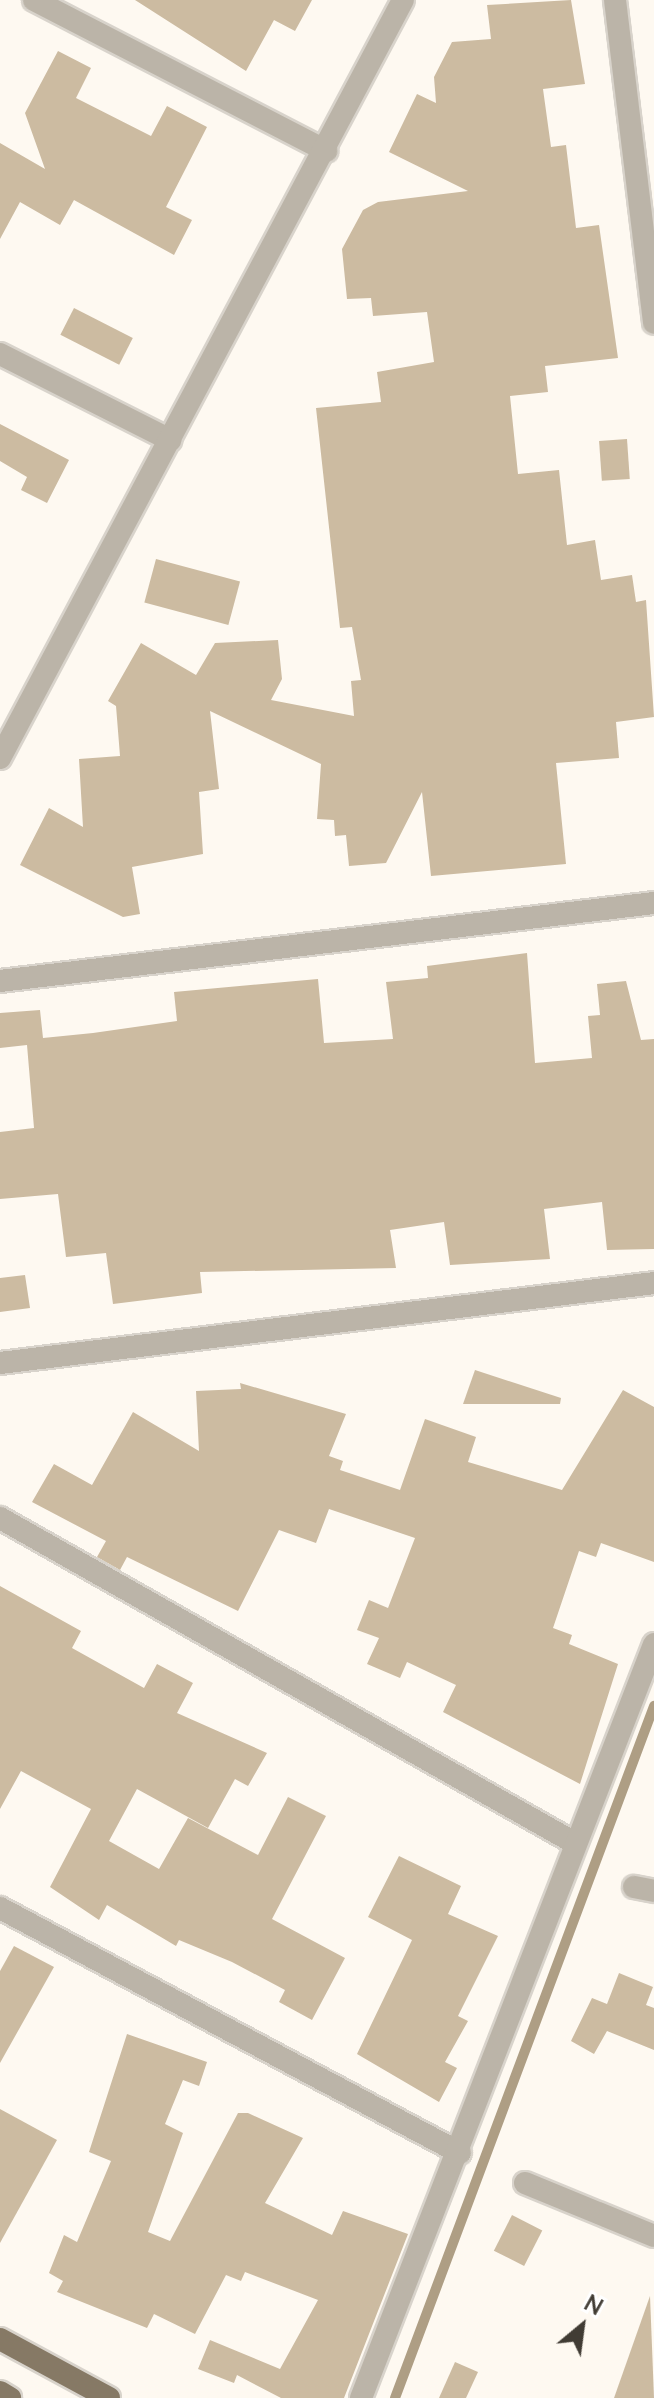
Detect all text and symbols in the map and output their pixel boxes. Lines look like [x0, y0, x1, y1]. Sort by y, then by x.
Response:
north arrow [542, 2286, 622, 2366]
text: N [580, 2289, 608, 2320]

